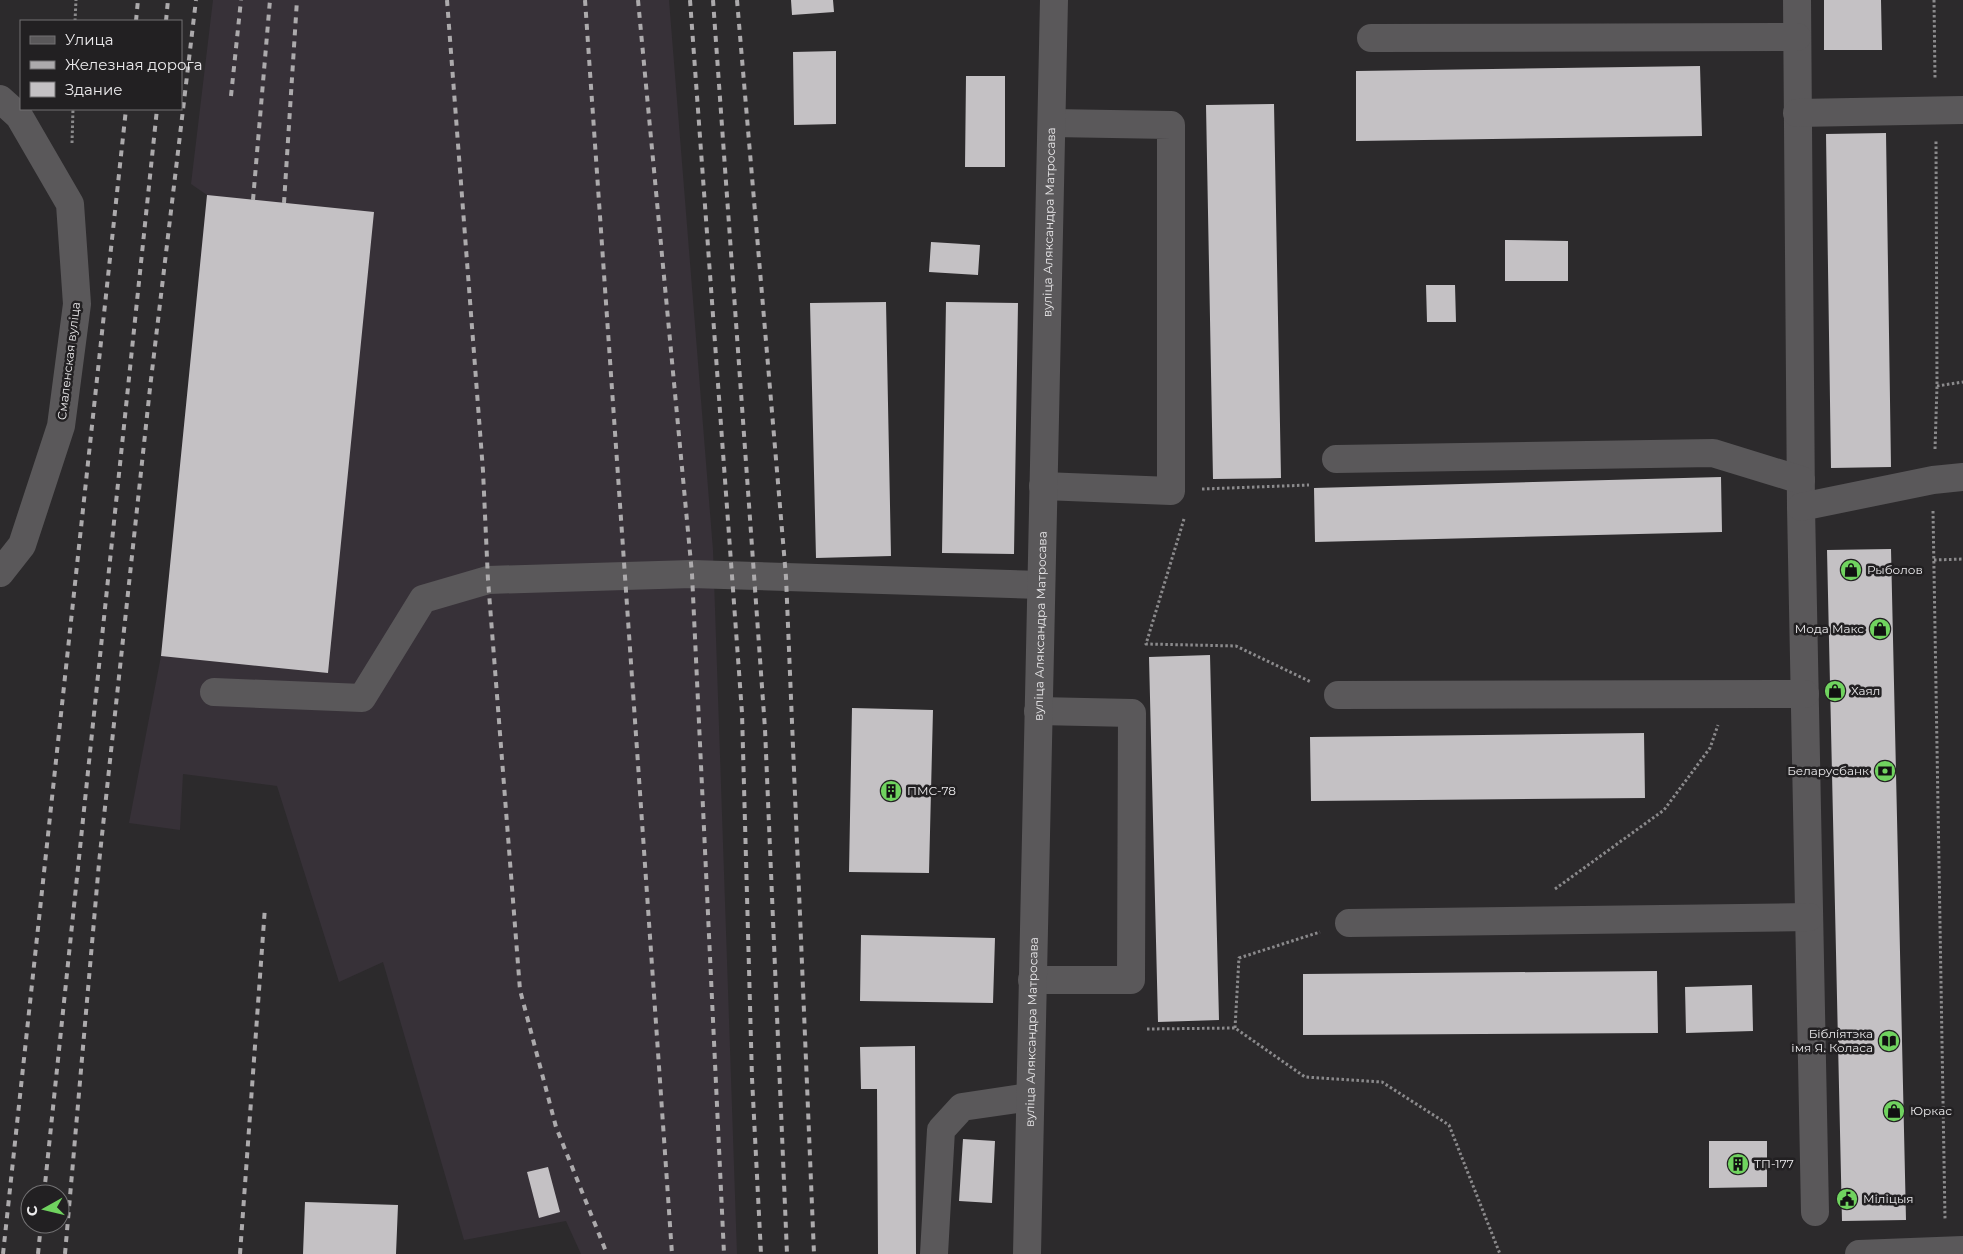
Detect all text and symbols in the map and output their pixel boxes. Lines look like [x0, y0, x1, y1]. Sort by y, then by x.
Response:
legend [20, 20, 182, 110]
text: Улица [65, 30, 113, 49]
text: Железная дорога [65, 55, 202, 74]
text: Здание [65, 80, 123, 99]
street label: вуліца Аляксандра Матросава [1039, 127, 1058, 317]
street label: Смаленская вуліца [54, 301, 83, 421]
street label: вуліца Аляксандра Матросава [1030, 531, 1050, 721]
shop icon: Рыболов [1839, 558, 1863, 582]
place label: Рыболов [1867, 562, 1923, 577]
shop icon: Мода Макс [1868, 617, 1892, 641]
place label: Мода Макс [1795, 621, 1864, 636]
shop icon: Хаял [1823, 679, 1847, 703]
place label: Хаял [1851, 683, 1880, 698]
bank icon: Беларусбанк [1873, 759, 1897, 783]
place label: Беларусбанк [1787, 763, 1869, 778]
building icon: ПМС-78 [879, 779, 903, 803]
place label: ПМС-78 [907, 783, 956, 798]
street label: вуліца Аляксандра Матросава [1022, 937, 1041, 1127]
place label: Бібліятэка імя Я. Коласа [1791, 1026, 1873, 1055]
library icon: Бібліятэка імя Я. Коласа [1877, 1029, 1901, 1053]
shop icon: Юркас [1882, 1099, 1906, 1123]
place label: Юркас [1910, 1103, 1952, 1118]
building icon: ТП-177 [1726, 1152, 1750, 1176]
place label: ТП-177 [1754, 1156, 1794, 1171]
north arrow [20, 1184, 70, 1234]
public building icon: Міліцыя [1835, 1187, 1859, 1211]
place label: Міліцыя [1863, 1191, 1914, 1206]
text: С [23, 1205, 42, 1217]

